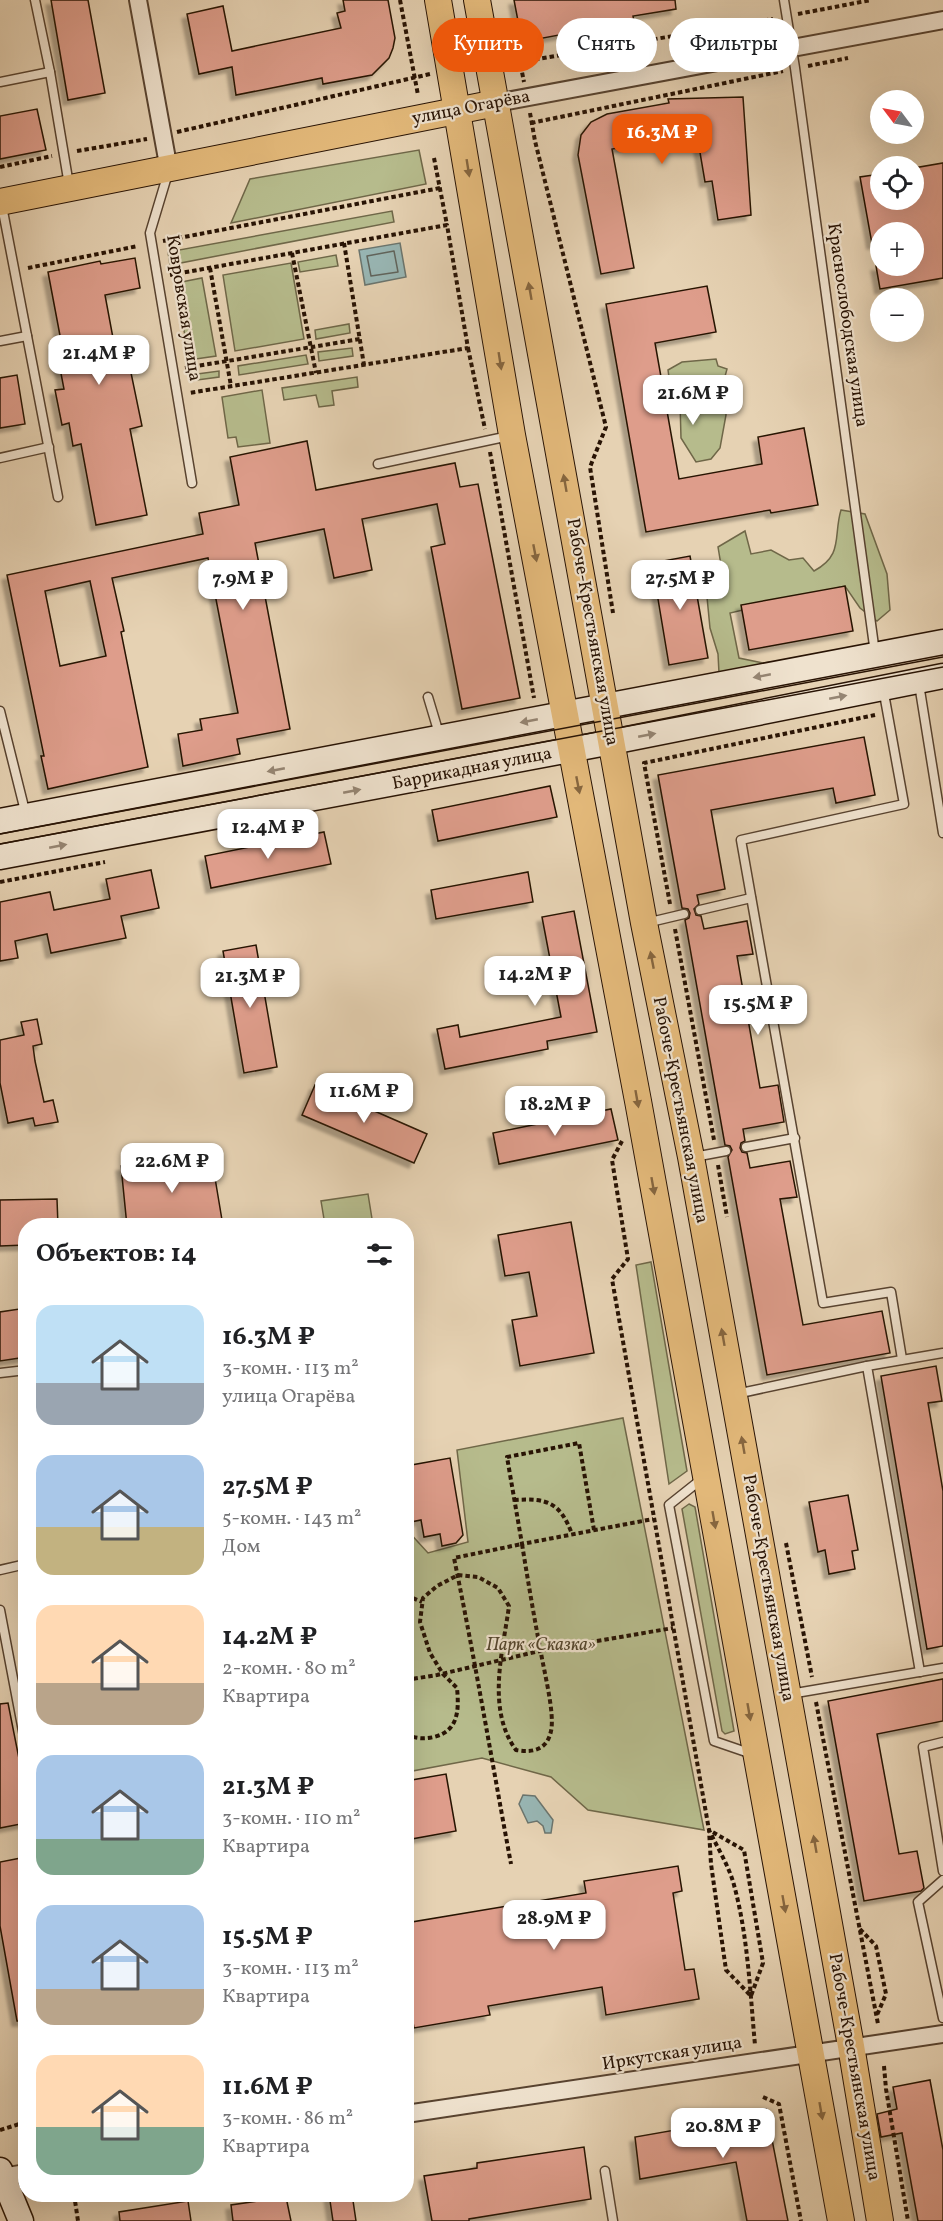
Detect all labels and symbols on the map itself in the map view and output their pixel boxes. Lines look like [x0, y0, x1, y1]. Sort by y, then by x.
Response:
street label: улица Огарёва [410, 84, 532, 132]
north arrow [870, 90, 924, 144]
pin: 16.3M ₽ [607, 114, 717, 165]
one-way arrow [463, 159, 472, 178]
street label: Краснослободская улица [820, 221, 874, 429]
street label: Ковровская улица [159, 233, 207, 383]
one-way arrow [525, 282, 534, 301]
pin: 21.4M ₽ [44, 335, 154, 386]
one-way arrow [496, 351, 505, 370]
pin: 21.6M ₽ [638, 375, 748, 426]
one-way arrow [561, 473, 570, 492]
street label: Рабоче-Крестьянская улица [560, 516, 624, 748]
one-way arrow [530, 543, 539, 562]
pin: 7.9M ₽ [194, 560, 292, 611]
pin: 27.5M ₽ [625, 560, 735, 611]
one-way arrow [752, 672, 771, 681]
one-way arrow [829, 692, 848, 701]
one-way arrow [519, 717, 538, 726]
one-way arrow [638, 730, 657, 739]
street label: Баррикадная улица [390, 741, 554, 797]
one-way arrow [266, 766, 285, 775]
one-way arrow [574, 776, 583, 795]
one-way arrow [343, 786, 362, 795]
pin: 12.4M ₽ [213, 809, 323, 860]
one-way arrow [48, 841, 67, 850]
one-way arrow [647, 950, 656, 969]
pin: 14.2M ₽ [480, 956, 590, 1007]
pin: 21.3M ₽ [195, 958, 305, 1009]
pin: 15.5M ₽ [703, 985, 813, 1036]
street label: Рабоче-Крестьянская улица [646, 994, 714, 1226]
pin: 11.6M ₽ [309, 1073, 419, 1124]
pin: 18.2M ₽ [500, 1086, 610, 1137]
one-way arrow [633, 1090, 642, 1109]
pin: 22.6M ₽ [117, 1143, 227, 1194]
one-way arrow [649, 1176, 658, 1195]
one-way arrow [718, 1327, 727, 1346]
one-way arrow [738, 1435, 747, 1454]
street label: Рабоче-Крестьянская улица [736, 1472, 800, 1704]
one-way arrow [710, 1511, 719, 1530]
park label: Парк «Сказка» [486, 1633, 596, 1658]
one-way arrow [745, 1703, 754, 1722]
one-way arrow [810, 1834, 819, 1853]
one-way arrow [780, 1895, 789, 1914]
pin: 28.9M ₽ [499, 1900, 609, 1951]
street label: Рабоче-Крестьянская улица [822, 1951, 886, 2183]
street label: Иркутская улица [600, 2031, 744, 2077]
one-way arrow [817, 2101, 826, 2120]
pin: 20.8M ₽ [668, 2108, 778, 2159]

